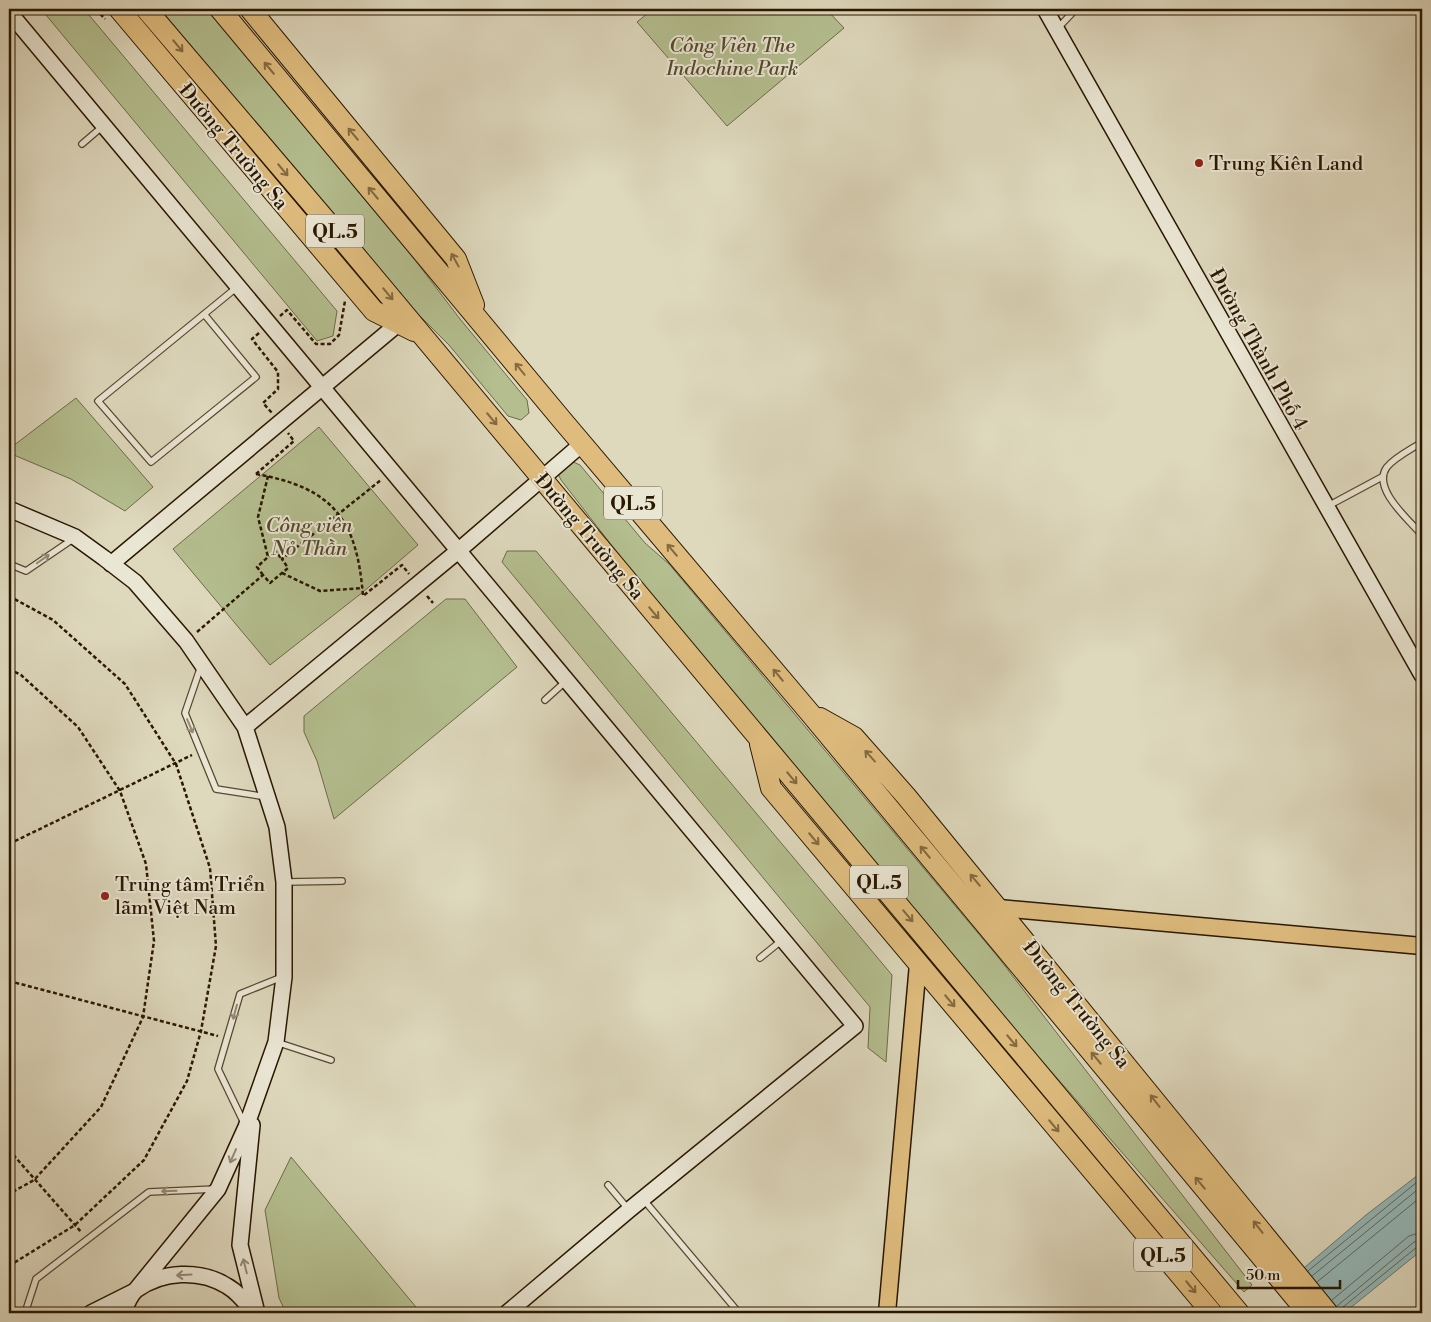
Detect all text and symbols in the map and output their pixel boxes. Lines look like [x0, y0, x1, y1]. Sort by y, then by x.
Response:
park label: Công Viên The Indochine Park [665, 34, 798, 82]
one-way arrow [172, 39, 183, 52]
one-way arrow [264, 62, 275, 75]
street label: Đường Trường Sa [173, 79, 294, 216]
one-way arrow [348, 128, 359, 141]
place label: Trung Kiên Land [1209, 152, 1364, 177]
marker: Trung Kiên Land [1193, 157, 1205, 169]
one-way arrow [277, 163, 288, 176]
one-way arrow [367, 187, 379, 200]
road number: QL.5 [306, 215, 364, 248]
one-way arrow [450, 254, 460, 268]
street label: Đường Thành Phố 4 [1203, 264, 1313, 435]
one-way arrow [382, 287, 393, 300]
one-way arrow [514, 363, 525, 376]
one-way arrow [486, 412, 497, 425]
street label: Đường Trường Sa [529, 469, 650, 606]
road number: QL.5 [604, 486, 662, 520]
park label: Công viên Nỏ Thần [266, 514, 353, 562]
one-way arrow [667, 544, 678, 557]
one-way arrow [36, 554, 50, 564]
one-way arrow [649, 606, 660, 619]
one-way arrow [773, 669, 784, 682]
one-way arrow [186, 718, 195, 733]
one-way arrow [865, 749, 876, 762]
one-way arrow [787, 771, 798, 784]
one-way arrow [808, 833, 820, 846]
one-way arrow [920, 846, 931, 859]
road number: QL.5 [850, 866, 908, 899]
place label: Trung tâm Triển lãm Việt Nam [115, 873, 265, 921]
one-way arrow [970, 873, 981, 886]
marker: Trung tâm Triển lãm Việt Nam [99, 890, 111, 902]
one-way arrow [902, 910, 913, 923]
street label: Đường Trường Sa [1017, 936, 1136, 1075]
one-way arrow [945, 994, 956, 1007]
one-way arrow [229, 1003, 239, 1019]
one-way arrow [1006, 1034, 1017, 1047]
one-way arrow [1090, 1052, 1102, 1065]
one-way arrow [1150, 1095, 1161, 1108]
one-way arrow [1048, 1119, 1059, 1132]
one-way arrow [227, 1148, 237, 1163]
one-way arrow [1194, 1177, 1205, 1190]
one-way arrow [161, 1187, 177, 1196]
one-way arrow [1252, 1221, 1263, 1234]
road number: QL.5 [1134, 1238, 1192, 1272]
scale bar [1238, 1257, 1341, 1289]
one-way arrow [240, 1258, 249, 1274]
text: 50 m [1246, 1266, 1280, 1285]
one-way arrow [176, 1271, 192, 1280]
one-way arrow [1185, 1281, 1196, 1294]

